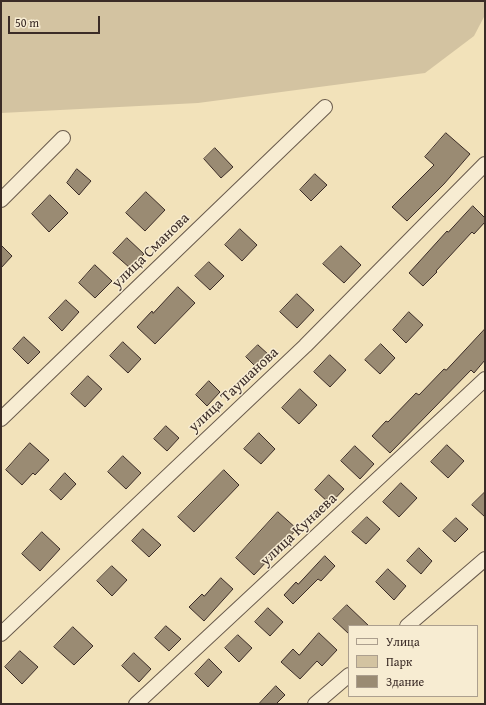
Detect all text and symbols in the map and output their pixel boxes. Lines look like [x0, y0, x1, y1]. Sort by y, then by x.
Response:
scale bar [10, 8, 102, 34]
text: 50 m [15, 14, 39, 31]
street label: улица Сманова [109, 210, 193, 292]
street label: улица Таушанова [185, 344, 283, 436]
street label: улица Кунаева [257, 490, 341, 570]
legend [348, 625, 478, 697]
text: Улица [386, 633, 420, 650]
text: Парк [386, 653, 412, 670]
text: Здание [386, 673, 424, 690]

